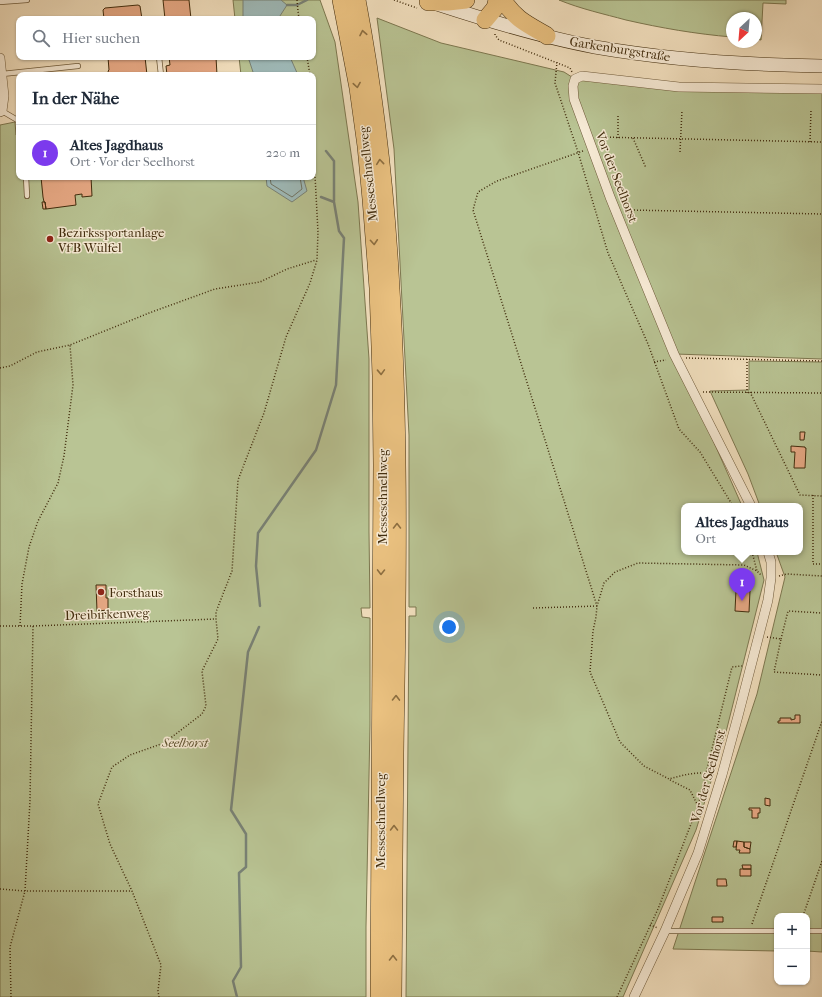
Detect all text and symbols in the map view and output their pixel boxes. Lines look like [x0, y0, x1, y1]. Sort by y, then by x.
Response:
north arrow [726, 12, 762, 48]
search box [16, 16, 316, 60]
icon: search [30, 27, 52, 49]
text: Hier suchen [62, 29, 140, 47]
one-way arrow [359, 30, 368, 36]
street label: Garkenburgstraße [568, 34, 672, 64]
one-way arrow [352, 82, 361, 88]
text: In der Nähe [32, 88, 119, 108]
street label: Messeschnellweg [355, 125, 380, 222]
street label: Vor der Seelhorst [592, 128, 641, 225]
text: Altes Jagdhaus [70, 136, 163, 154]
text: 1 [43, 145, 47, 160]
text: 220 m [266, 145, 300, 160]
text: Ort · Vor der Seelhorst [70, 154, 195, 169]
one-way arrow [376, 159, 385, 165]
place label: Bezirkssportanlage VfB Wülfel [57, 225, 165, 255]
marker: Bezirkssportanlage VfB Wülfel [45, 234, 55, 244]
one-way arrow [370, 239, 379, 245]
one-way arrow [377, 369, 385, 375]
street label: Messeschnellweg [375, 448, 390, 545]
popup [681, 503, 803, 555]
text: Altes Jagdhaus [696, 513, 788, 531]
one-way arrow [393, 523, 401, 529]
text: Ort [696, 531, 716, 546]
pin: 1 [729, 568, 755, 601]
one-way arrow [377, 569, 385, 575]
place label: Forsthaus [109, 585, 163, 600]
marker: Forsthaus [96, 587, 106, 597]
street label: Dreibirkenweg [64, 605, 151, 623]
your location [439, 617, 459, 637]
one-way arrow [392, 695, 400, 701]
street label: Vor der Seelhorst [687, 727, 729, 825]
park label: Seelhorst [161, 735, 209, 750]
street label: Messeschnellweg [373, 772, 388, 869]
one-way arrow [390, 825, 399, 831]
map controls [774, 913, 810, 985]
button: + [774, 913, 810, 949]
button: − [774, 949, 810, 985]
one-way arrow [389, 955, 397, 961]

